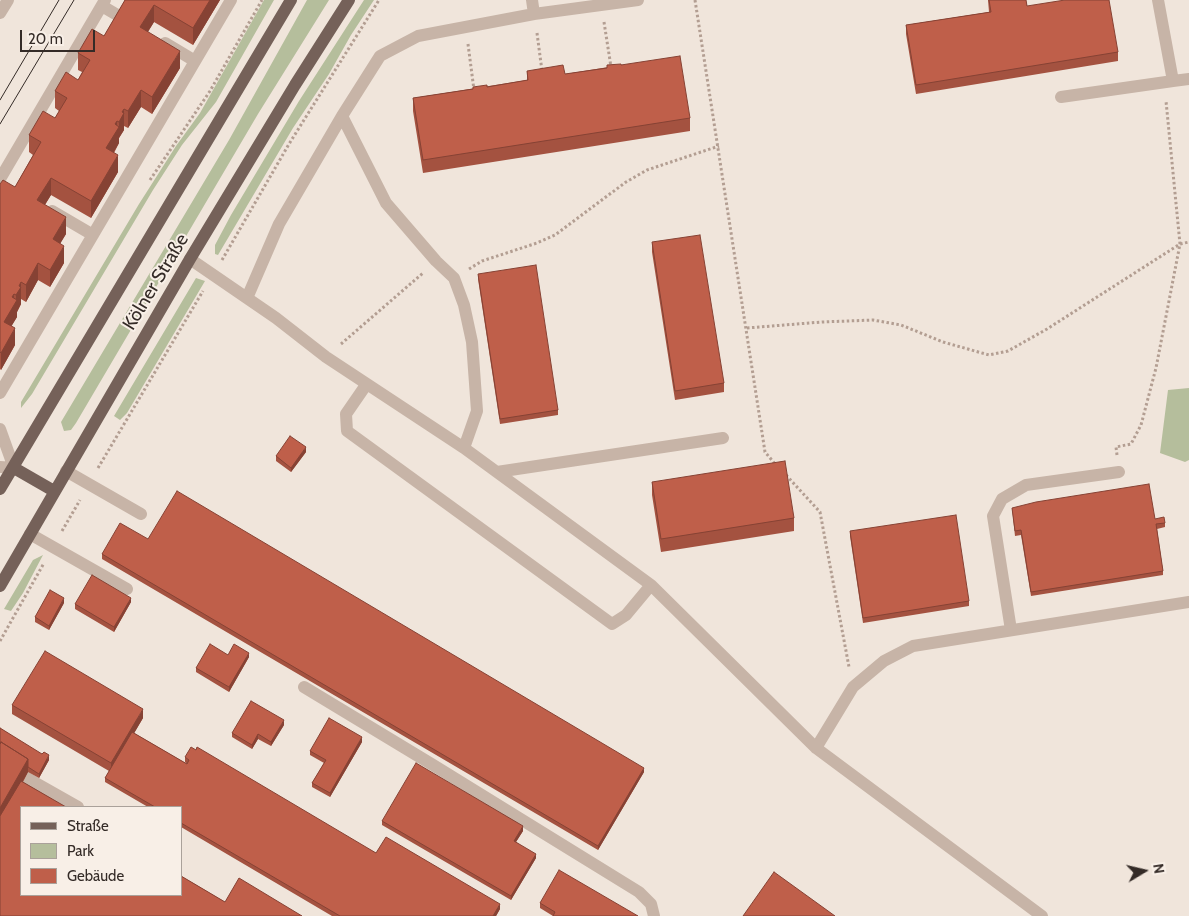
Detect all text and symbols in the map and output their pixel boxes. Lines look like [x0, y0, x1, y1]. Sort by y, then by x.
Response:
scale bar [22, 20, 98, 52]
text: 20 m [28, 30, 63, 48]
street label: Kölner Straße [118, 230, 194, 334]
legend [20, 806, 182, 896]
text: Straße [67, 817, 109, 835]
text: Park [67, 842, 94, 860]
north arrow [1119, 846, 1169, 896]
text: N [1149, 862, 1168, 875]
text: Gebäude [67, 867, 124, 885]

